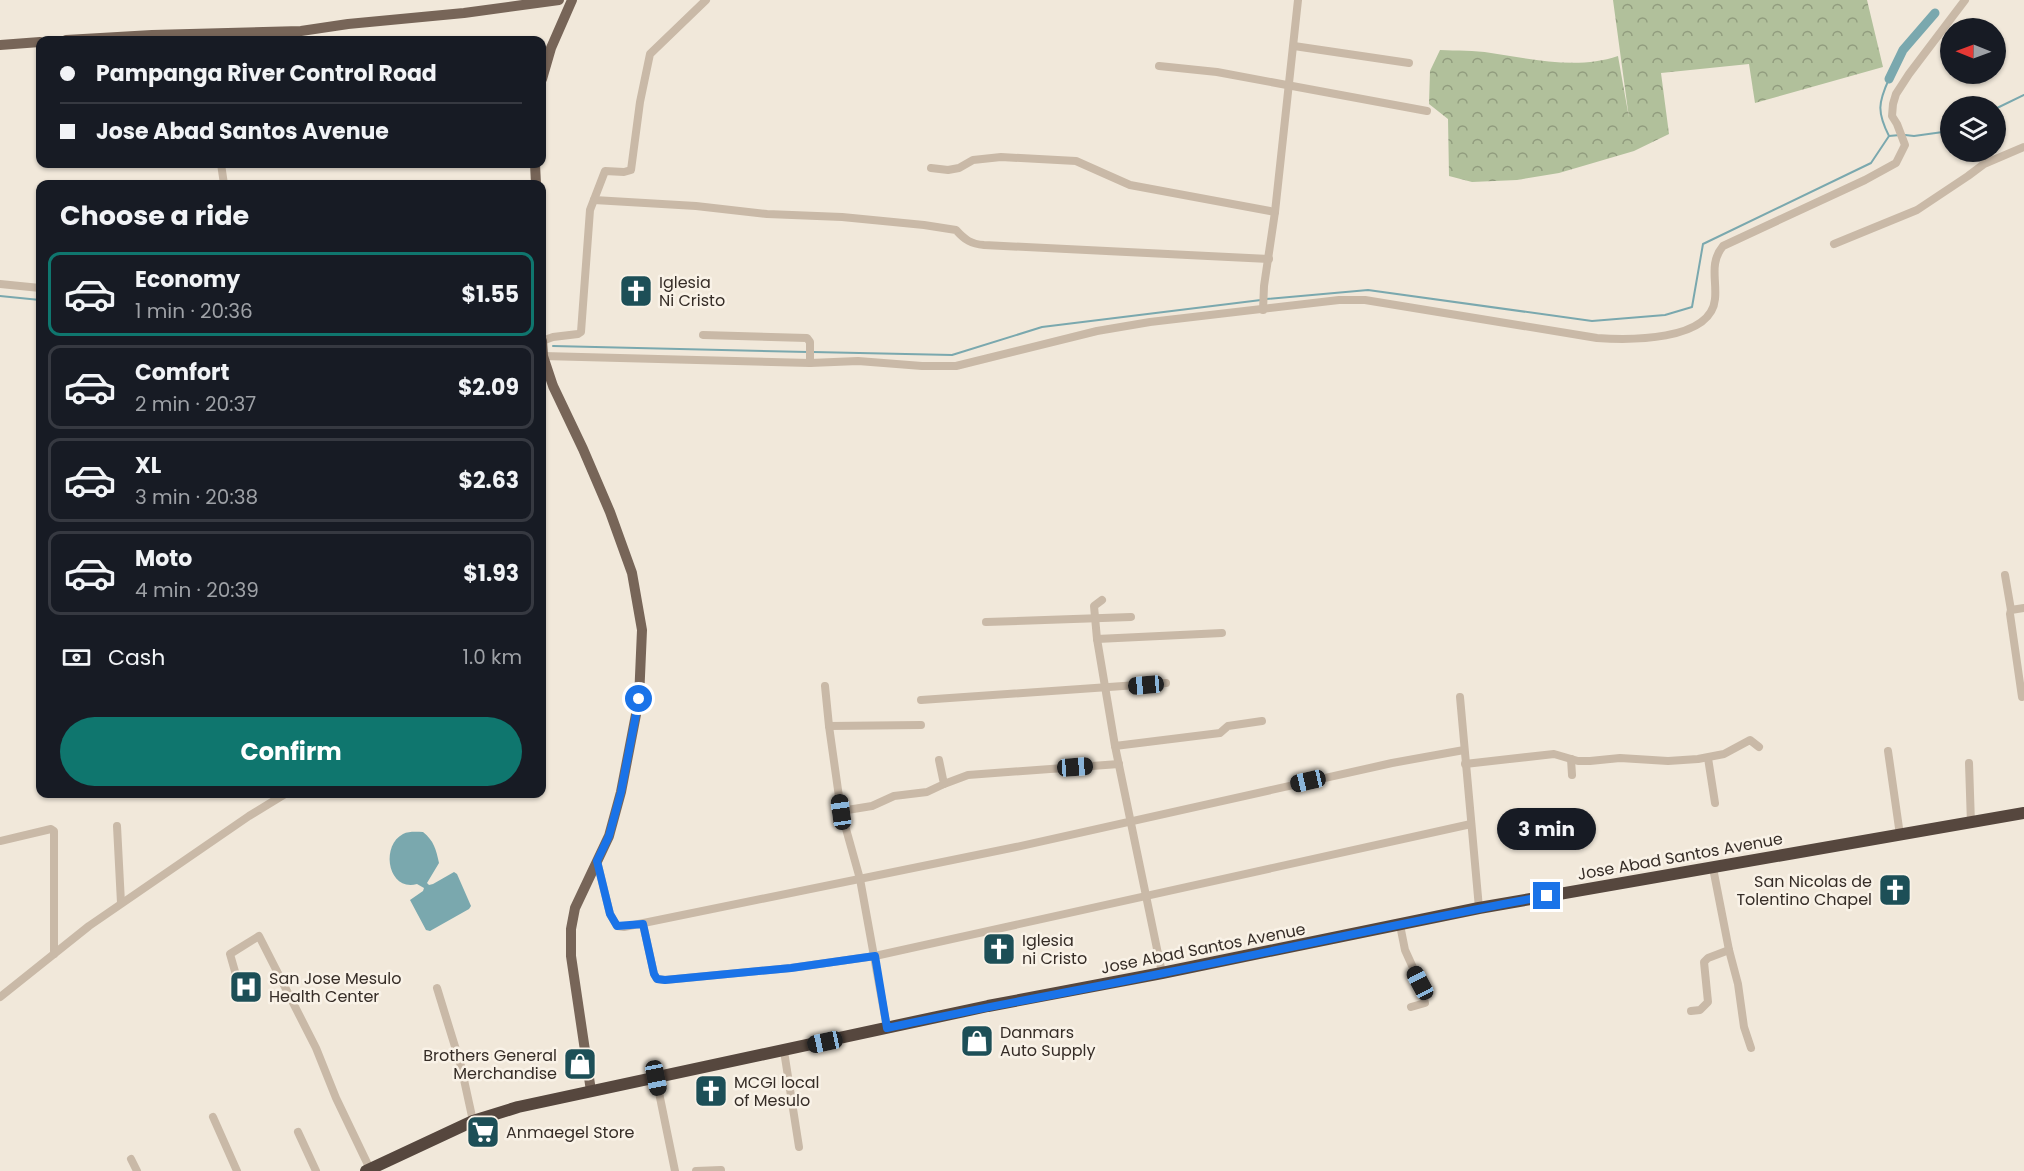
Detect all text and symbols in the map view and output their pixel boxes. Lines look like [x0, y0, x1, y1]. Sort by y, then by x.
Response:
north arrow [1940, 18, 2006, 84]
map controls [1940, 18, 2006, 162]
text: Pampanga River Control Road [96, 58, 437, 89]
button: layers [1940, 96, 2006, 162]
text: Jose Abad Santos Avenue [96, 116, 389, 147]
text: Choose a ride [60, 197, 249, 234]
text: Economy [135, 264, 240, 295]
icon: car [63, 267, 117, 321]
place label: Iglesia Ni Cristo [659, 271, 725, 312]
church icon: Iglesia Ni Cristo [618, 273, 654, 309]
text: $1.55 [461, 279, 519, 310]
text: 1 min · 20:36 [135, 297, 253, 325]
text: Comfort [135, 357, 229, 388]
icon: car [63, 360, 117, 414]
text: $2.09 [458, 372, 519, 403]
text: 2 min · 20:37 [135, 390, 256, 418]
text: XL [135, 450, 161, 481]
icon: car [63, 453, 117, 507]
text: $2.63 [458, 465, 519, 496]
text: 3 min · 20:38 [135, 483, 258, 511]
text: Moto [135, 543, 192, 574]
icon: car [63, 546, 117, 600]
text: $1.93 [463, 558, 519, 589]
text: 4 min · 20:39 [135, 576, 259, 604]
icon: cash [60, 641, 93, 674]
text: Cash [108, 642, 165, 673]
text: 1.0 km [463, 643, 522, 671]
car [1127, 674, 1165, 696]
route start [625, 685, 652, 712]
button: Confirm [60, 717, 522, 786]
car [1056, 757, 1094, 777]
car [1288, 768, 1328, 794]
car [830, 793, 852, 831]
callout: 3 min [1498, 809, 1596, 851]
text: 3 min [1518, 815, 1575, 843]
street label: Jose Abad Santos Avenue [1576, 827, 1785, 886]
place label: San Nicolas de Tolentino Chapel [1736, 870, 1872, 911]
church icon: San Nicolas de Tolentino Chapel [1877, 872, 1913, 908]
route end [1533, 882, 1560, 909]
street label: Jose Abad Santos Avenue [1099, 917, 1307, 980]
place label: Iglesia ni Cristo [1022, 929, 1087, 970]
church icon: Iglesia ni Cristo [981, 931, 1017, 967]
car [1404, 963, 1436, 1003]
place label: San Jose Mesulo Health Center [269, 967, 401, 1008]
hospital icon: San Jose Mesulo Health Center [228, 969, 264, 1005]
place label: Danmars Auto Supply [1000, 1021, 1096, 1062]
shop icon: Danmars Auto Supply [959, 1023, 995, 1059]
car [806, 1029, 844, 1055]
place label: Brothers General Merchandise [423, 1044, 557, 1085]
shop icon: Brothers General Merchandise [562, 1046, 598, 1082]
car [644, 1059, 668, 1097]
place label: MCGI local of Mesulo [734, 1071, 819, 1112]
church icon: MCGI local of Mesulo [693, 1073, 729, 1109]
supermarket icon: Anmaegel Store [465, 1114, 501, 1150]
place label: Anmaegel Store [506, 1121, 635, 1144]

